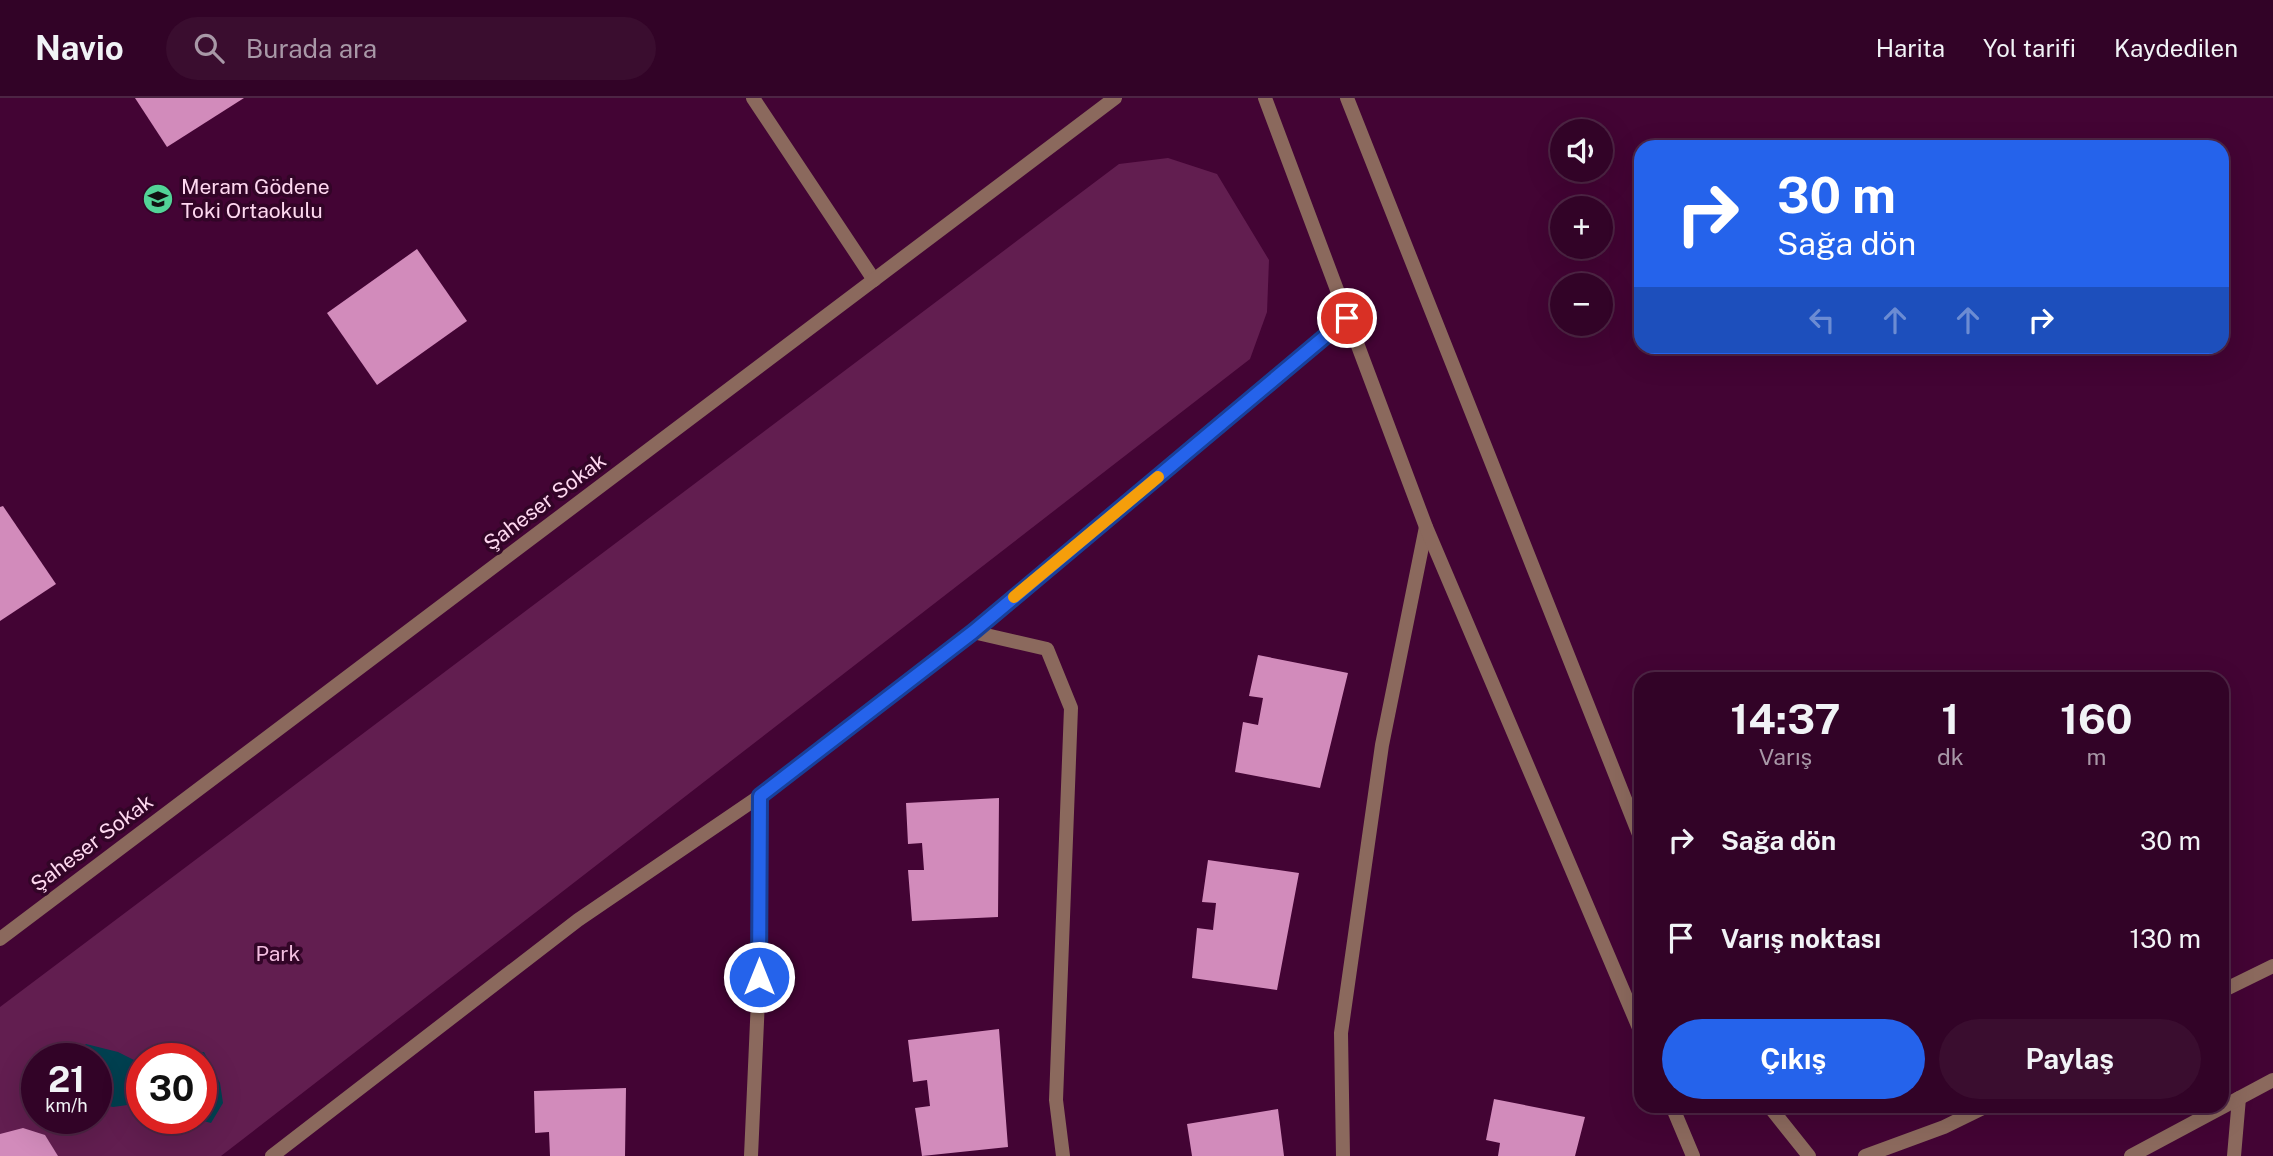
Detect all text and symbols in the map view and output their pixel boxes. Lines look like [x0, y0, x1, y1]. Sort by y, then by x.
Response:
search box [166, 17, 656, 80]
text: Navio [35, 29, 124, 67]
icon: search [190, 29, 228, 67]
text: Burada ara [246, 33, 377, 64]
text: Harita [1876, 34, 1945, 62]
text: Yol tarifi [1983, 34, 2076, 62]
text: Kaydedilen [2114, 34, 2238, 62]
map controls [1550, 119, 1613, 336]
button: sound [1550, 119, 1613, 182]
text: 30 m [1777, 166, 1896, 224]
icon: right [1662, 168, 1753, 259]
place label: Meram Gödene Toki Ortaokulu [181, 174, 330, 223]
school or university icon: Meram Gödene Toki Ortaokulu [141, 182, 175, 216]
button: + [1550, 196, 1613, 259]
text: Sağa dön [1777, 225, 1916, 262]
button: − [1550, 273, 1613, 336]
pin [1317, 288, 1377, 348]
icon: arrive [1328, 299, 1366, 337]
icon: left [1803, 301, 1841, 339]
icon: ahead [1876, 301, 1914, 339]
icon: ahead [1949, 301, 1987, 339]
icon: right [2022, 301, 2060, 339]
street label: Şaheser Sokak [479, 447, 611, 556]
text: 14:37 [1730, 694, 1841, 743]
text: 1 [1941, 694, 1959, 743]
text: 160 [2060, 694, 2133, 743]
text: Varış [1759, 743, 1812, 770]
text: dk [1937, 743, 1964, 770]
text: m [2086, 743, 2106, 770]
street label: Şaheser Sokak [26, 788, 158, 897]
icon: right [1662, 821, 1700, 859]
text: Sağa dön [1721, 825, 1836, 856]
text: 30 m [2140, 825, 2201, 856]
icon: arrive [1662, 919, 1700, 957]
text: Varış noktası [1721, 923, 1881, 954]
text: 130 m [2129, 923, 2201, 954]
position arrow [722, 940, 796, 1014]
park label: Park [256, 941, 301, 966]
button: Çıkış [1662, 1019, 1925, 1099]
button: Paylaş [1939, 1019, 2201, 1099]
speed limit sign: 30 [126, 1043, 217, 1134]
text: 21 [48, 1059, 85, 1100]
text: km/h [45, 1095, 88, 1116]

